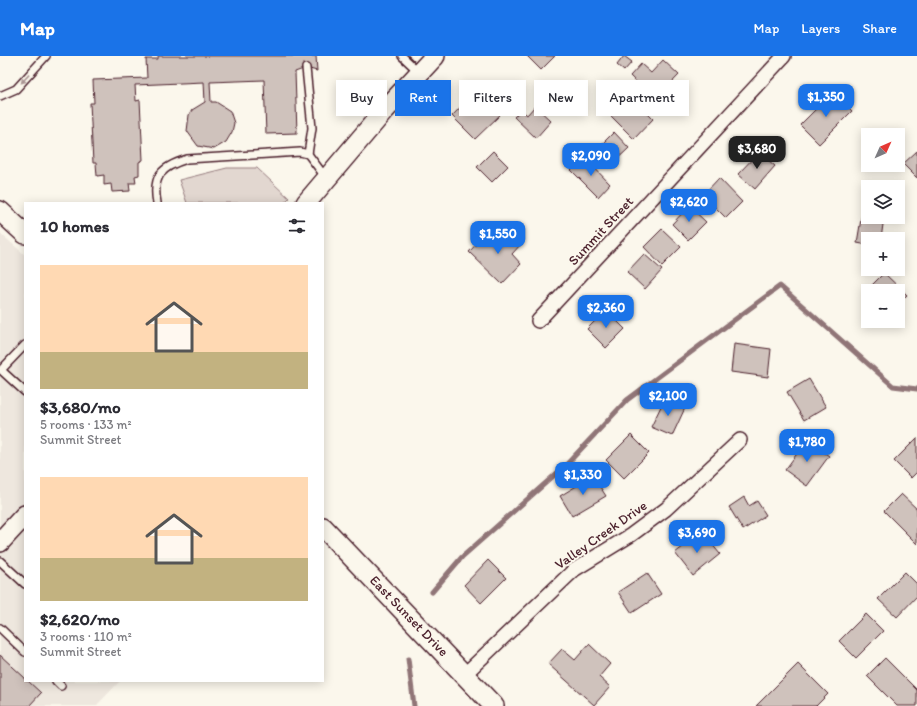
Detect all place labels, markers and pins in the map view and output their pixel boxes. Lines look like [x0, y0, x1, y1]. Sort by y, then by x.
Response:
pin: $1,350 [793, 84, 859, 118]
pin: $3,680 [724, 136, 790, 170]
pin: $2,090 [558, 143, 624, 177]
pin: $2,620 [656, 189, 722, 223]
pin: $1,550 [465, 221, 531, 255]
pin: $2,360 [573, 295, 639, 329]
pin: $2,100 [635, 383, 701, 417]
pin: $1,780 [774, 429, 840, 463]
pin: $1,330 [550, 462, 616, 496]
pin: $3,690 [664, 520, 730, 554]

